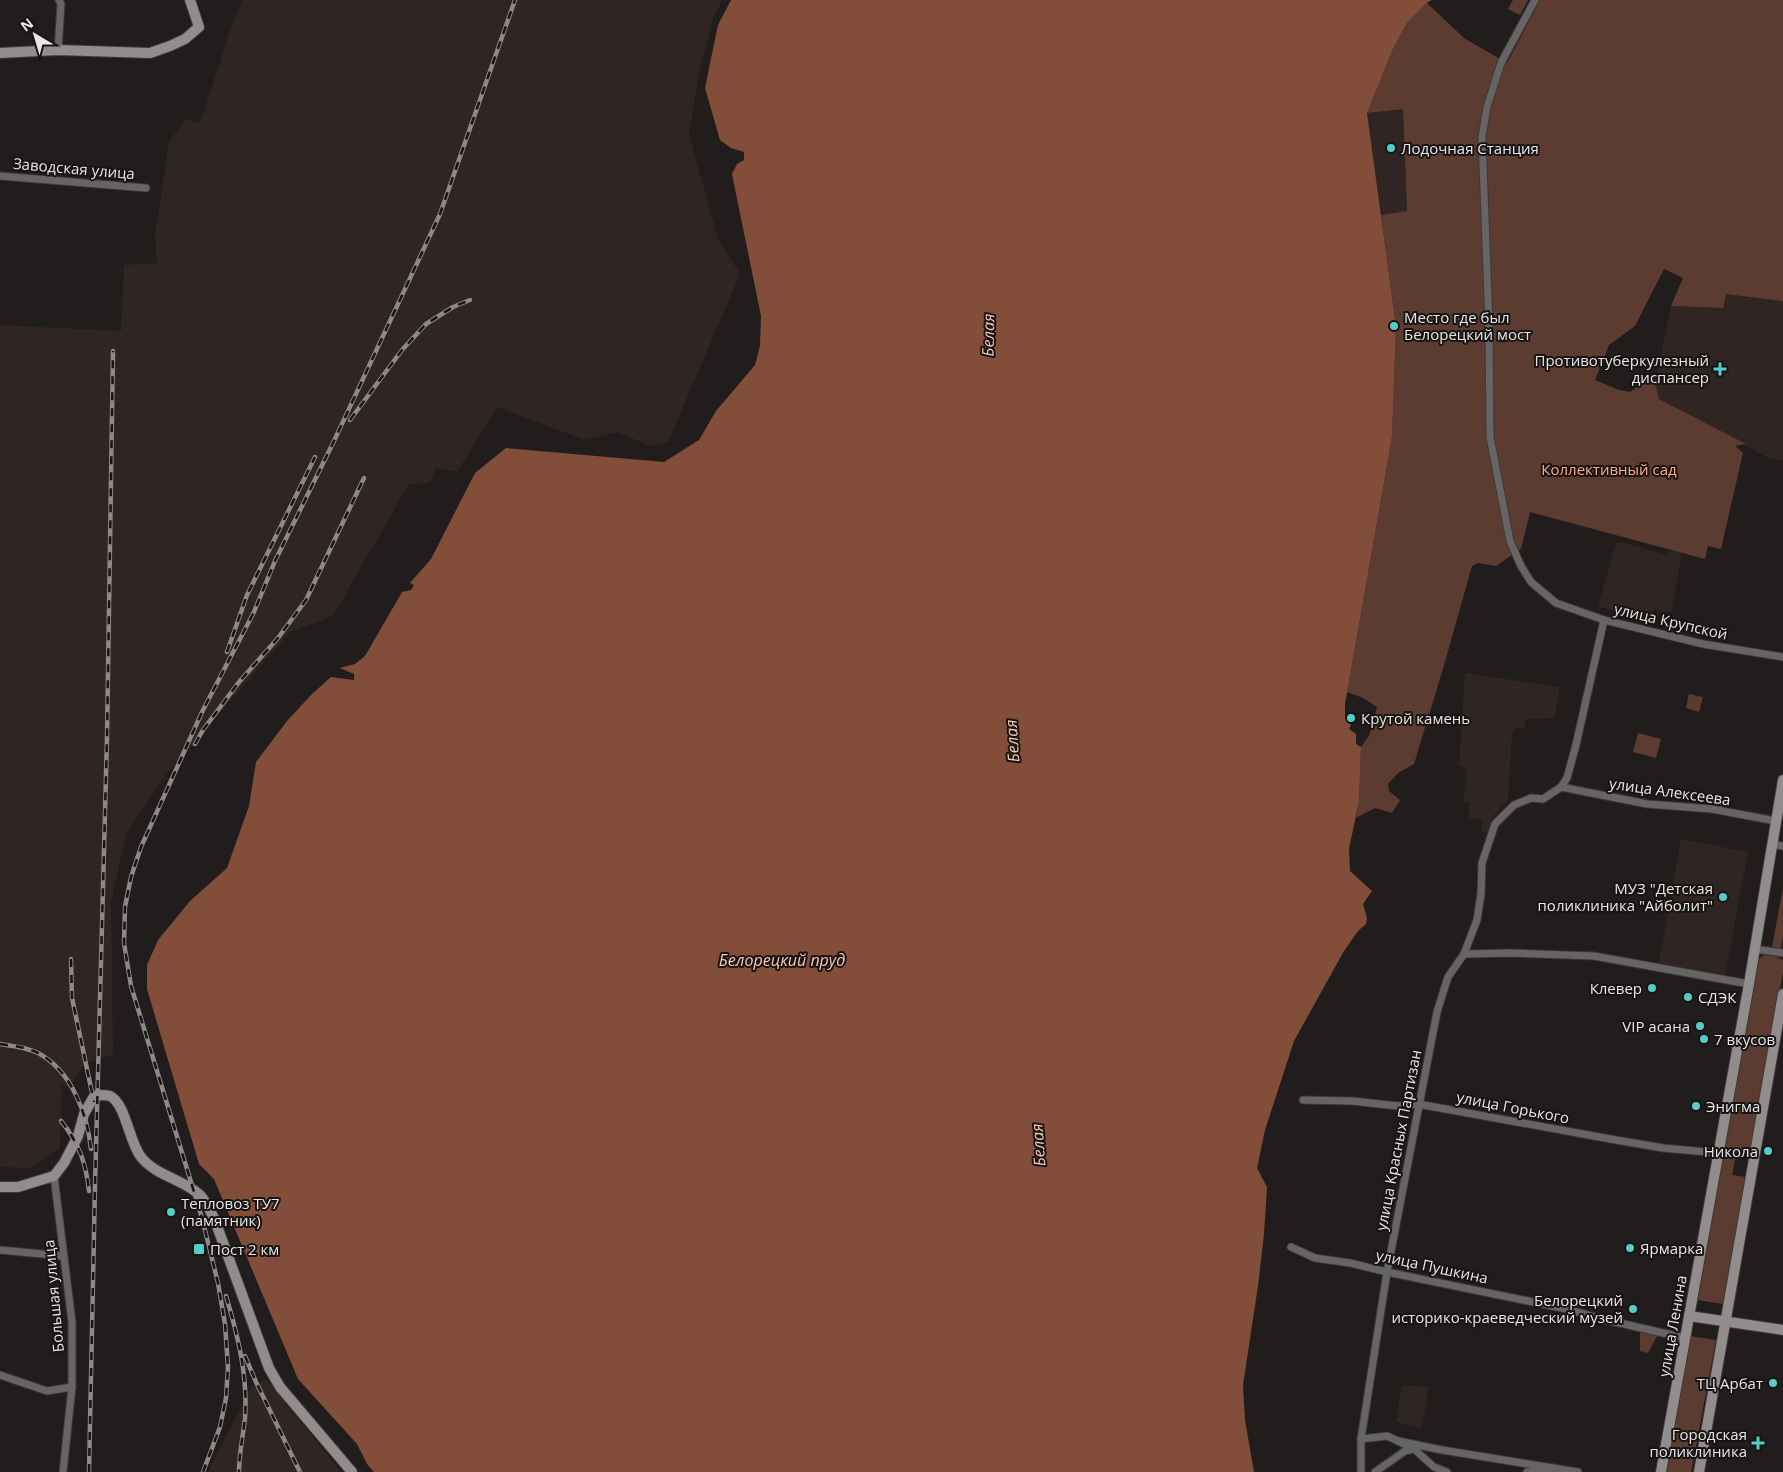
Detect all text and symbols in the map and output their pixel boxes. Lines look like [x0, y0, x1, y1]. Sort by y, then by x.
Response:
north arrow [10, 10, 60, 60]
text: N [16, 13, 37, 35]
place label: Лодочная Станция [1401, 138, 1539, 158]
marker: Лодочная Станция [1385, 142, 1397, 154]
street label: Заводская улица [12, 153, 136, 183]
place label: Место где был Белорецкий мост [1404, 307, 1531, 344]
water label: Белая [977, 313, 999, 357]
marker: Место где был Белорецкий мост [1388, 320, 1400, 332]
place label: Противотуберкулезный диспансер [1534, 350, 1709, 387]
marker: Противотуберкулезный диспансер [1713, 362, 1727, 376]
park label: Коллективный сад [1541, 459, 1677, 479]
street label: улица Крупской [1612, 598, 1730, 644]
place label: Крутой камень [1361, 708, 1470, 728]
marker: Крутой камень [1345, 712, 1357, 724]
water label: Белая [1000, 719, 1024, 763]
street label: улица Алексеева [1608, 773, 1732, 809]
place label: МУЗ "Детская поликлиника "Айболит" [1538, 878, 1713, 915]
marker: МУЗ "Детская поликлиника "Айболит" [1717, 891, 1729, 903]
water label: Белорецкий пруд [719, 949, 845, 971]
place label: Клевер [1590, 978, 1642, 998]
marker: Клевер [1646, 982, 1658, 994]
place label: СДЭК [1698, 987, 1737, 1007]
marker: СДЭК [1682, 991, 1694, 1003]
place label: VIP асана [1622, 1016, 1690, 1036]
marker: VIP асана [1694, 1020, 1706, 1032]
place label: 7 вкусов [1714, 1029, 1775, 1049]
marker: 7 вкусов [1698, 1033, 1710, 1045]
street label: улица Красных Партизан [1371, 1048, 1425, 1232]
street label: улица Горького [1455, 1086, 1571, 1128]
place label: Энигма [1706, 1096, 1760, 1116]
marker: Энигма [1690, 1100, 1702, 1112]
water label: Белая [1026, 1123, 1050, 1167]
place label: Никола [1704, 1141, 1758, 1161]
marker: Никола [1762, 1145, 1774, 1157]
place label: Тепловоз ТУ7 (памятник) [181, 1193, 279, 1230]
marker: Тепловоз ТУ7 (памятник) [165, 1206, 177, 1218]
place label: Ярмарка [1640, 1238, 1703, 1258]
street label: Большая улица [38, 1239, 68, 1353]
place label: Пост 2 км [210, 1239, 279, 1259]
marker: Пост 2 км [192, 1242, 206, 1256]
marker: Ярмарка [1624, 1242, 1636, 1254]
street label: улица Пушкина [1374, 1244, 1490, 1288]
street label: улица Ленина [1653, 1273, 1691, 1379]
place label: Белорецкий историко-краеведческий музей [1391, 1290, 1623, 1327]
marker: Белорецкий историко-краеведческий музей [1627, 1303, 1639, 1315]
place label: ТЦ Арбат [1697, 1373, 1763, 1393]
marker: ТЦ Арбат [1767, 1377, 1779, 1389]
place label: Городская поликлиника [1650, 1424, 1747, 1461]
marker: Городская поликлиника [1751, 1436, 1765, 1450]

